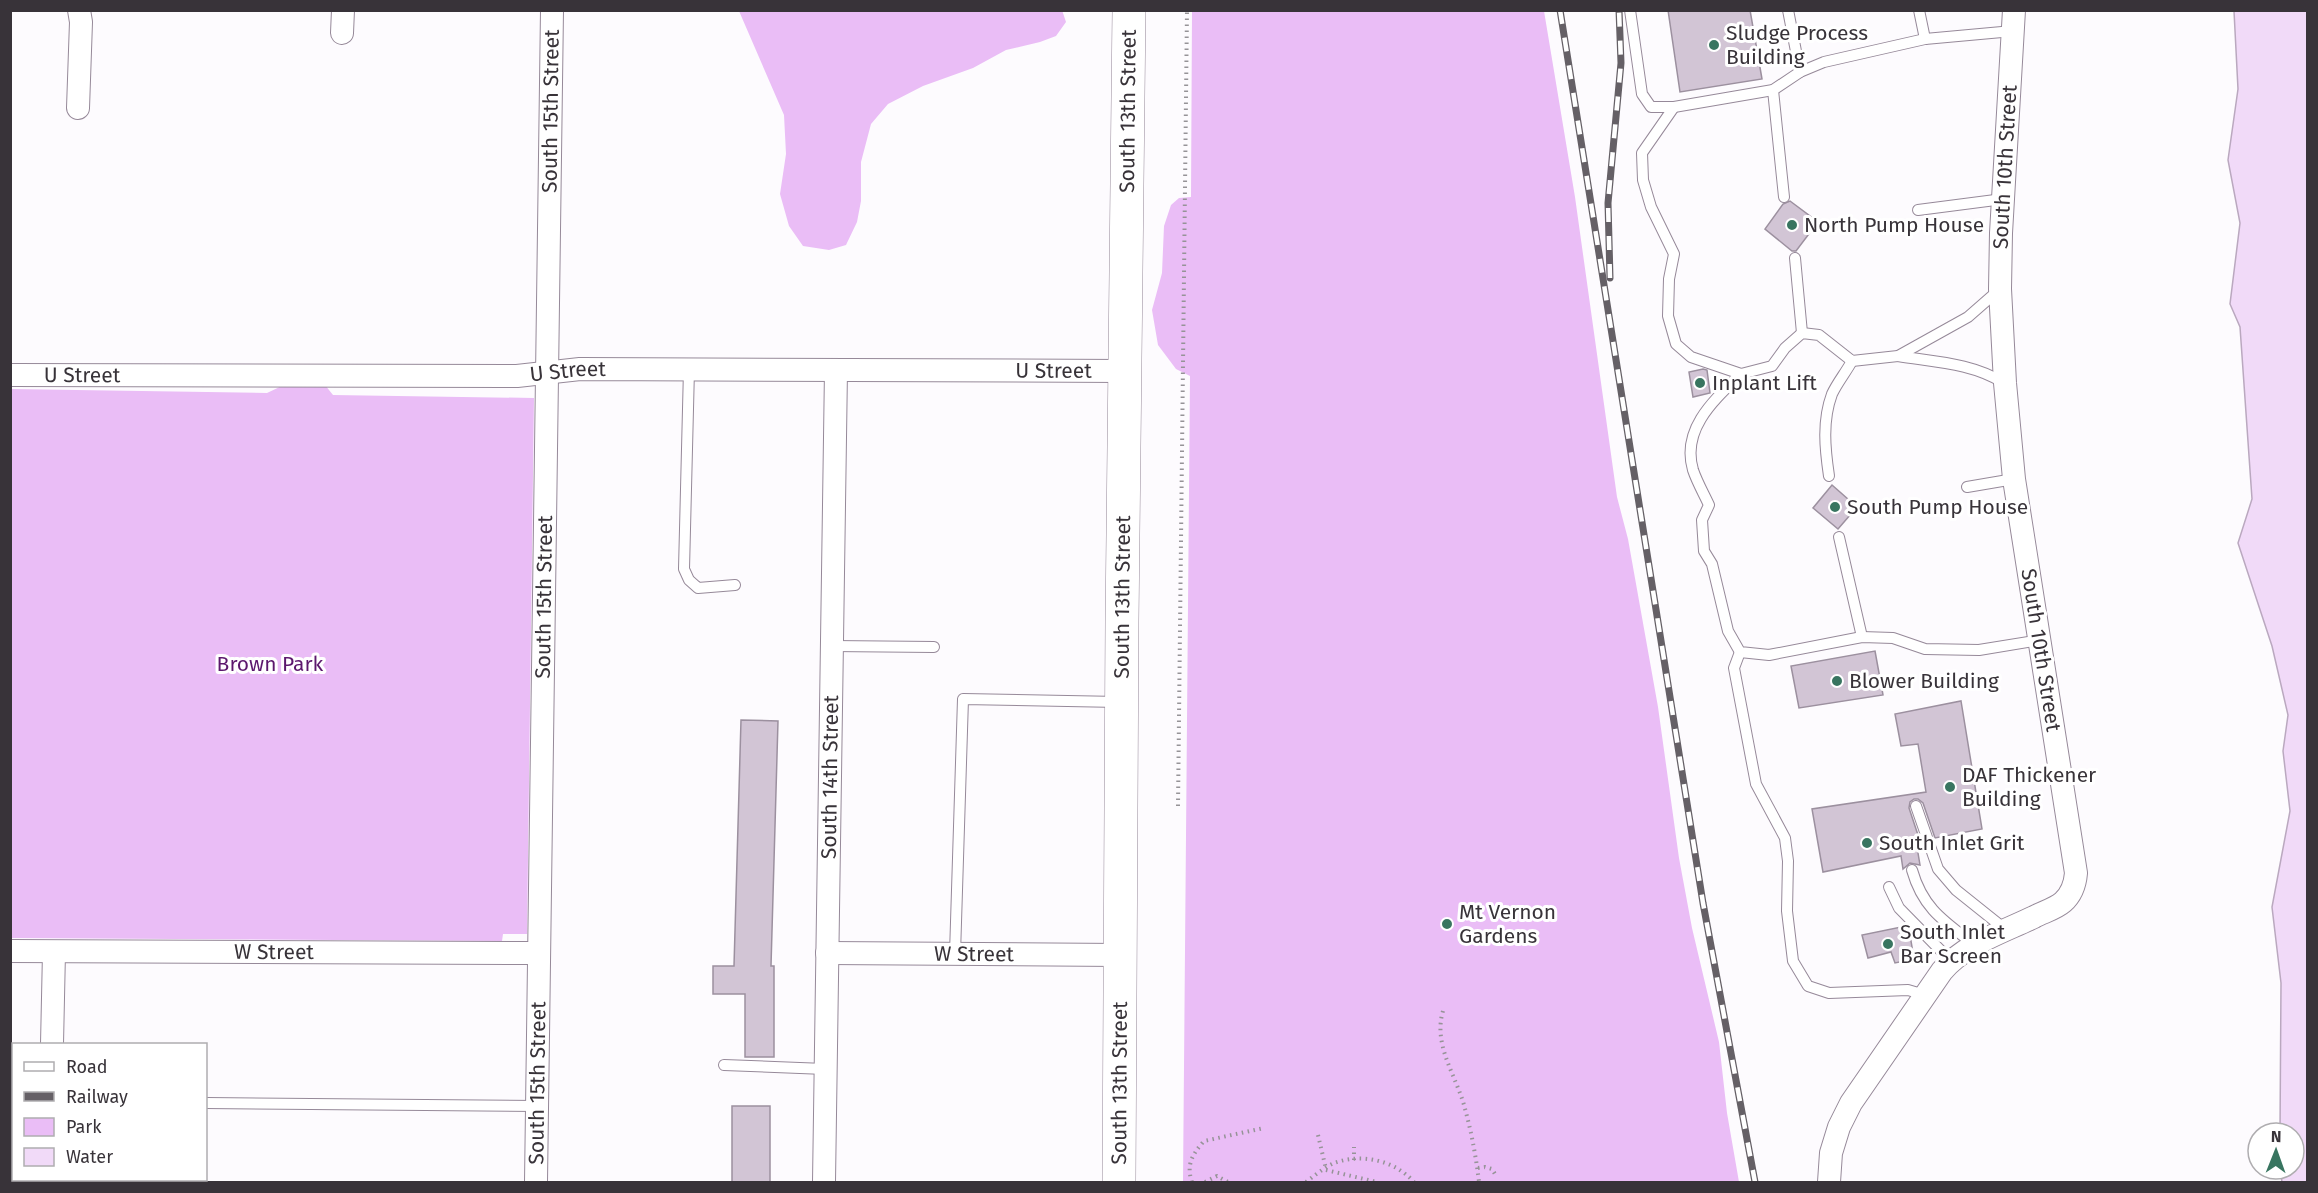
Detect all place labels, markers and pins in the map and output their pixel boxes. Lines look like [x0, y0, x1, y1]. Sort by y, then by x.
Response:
place label: Sludge Process Building [1726, 20, 1868, 70]
marker: Sludge Process Building [1707, 38, 1721, 52]
place label: North Pump House [1804, 212, 1984, 238]
marker: North Pump House [1785, 218, 1799, 232]
place label: Inplant Lift [1712, 370, 1817, 396]
marker: Inplant Lift [1693, 376, 1707, 390]
place label: South Pump House [1847, 494, 2028, 520]
marker: South Pump House [1828, 500, 1842, 514]
place label: Blower Building [1849, 668, 1999, 694]
marker: Blower Building [1830, 674, 1844, 688]
place label: DAF Thickener Building [1962, 762, 2096, 812]
marker: DAF Thickener Building [1943, 780, 1957, 794]
place label: South Inlet Grit [1879, 830, 2025, 856]
marker: South Inlet Grit [1860, 836, 1874, 850]
place label: Mt Vernon Gardens [1459, 899, 1556, 949]
marker: Mt Vernon Gardens [1440, 917, 1454, 931]
place label: South Inlet Bar Screen [1900, 919, 2005, 969]
marker: South Inlet Bar Screen [1881, 937, 1895, 951]

